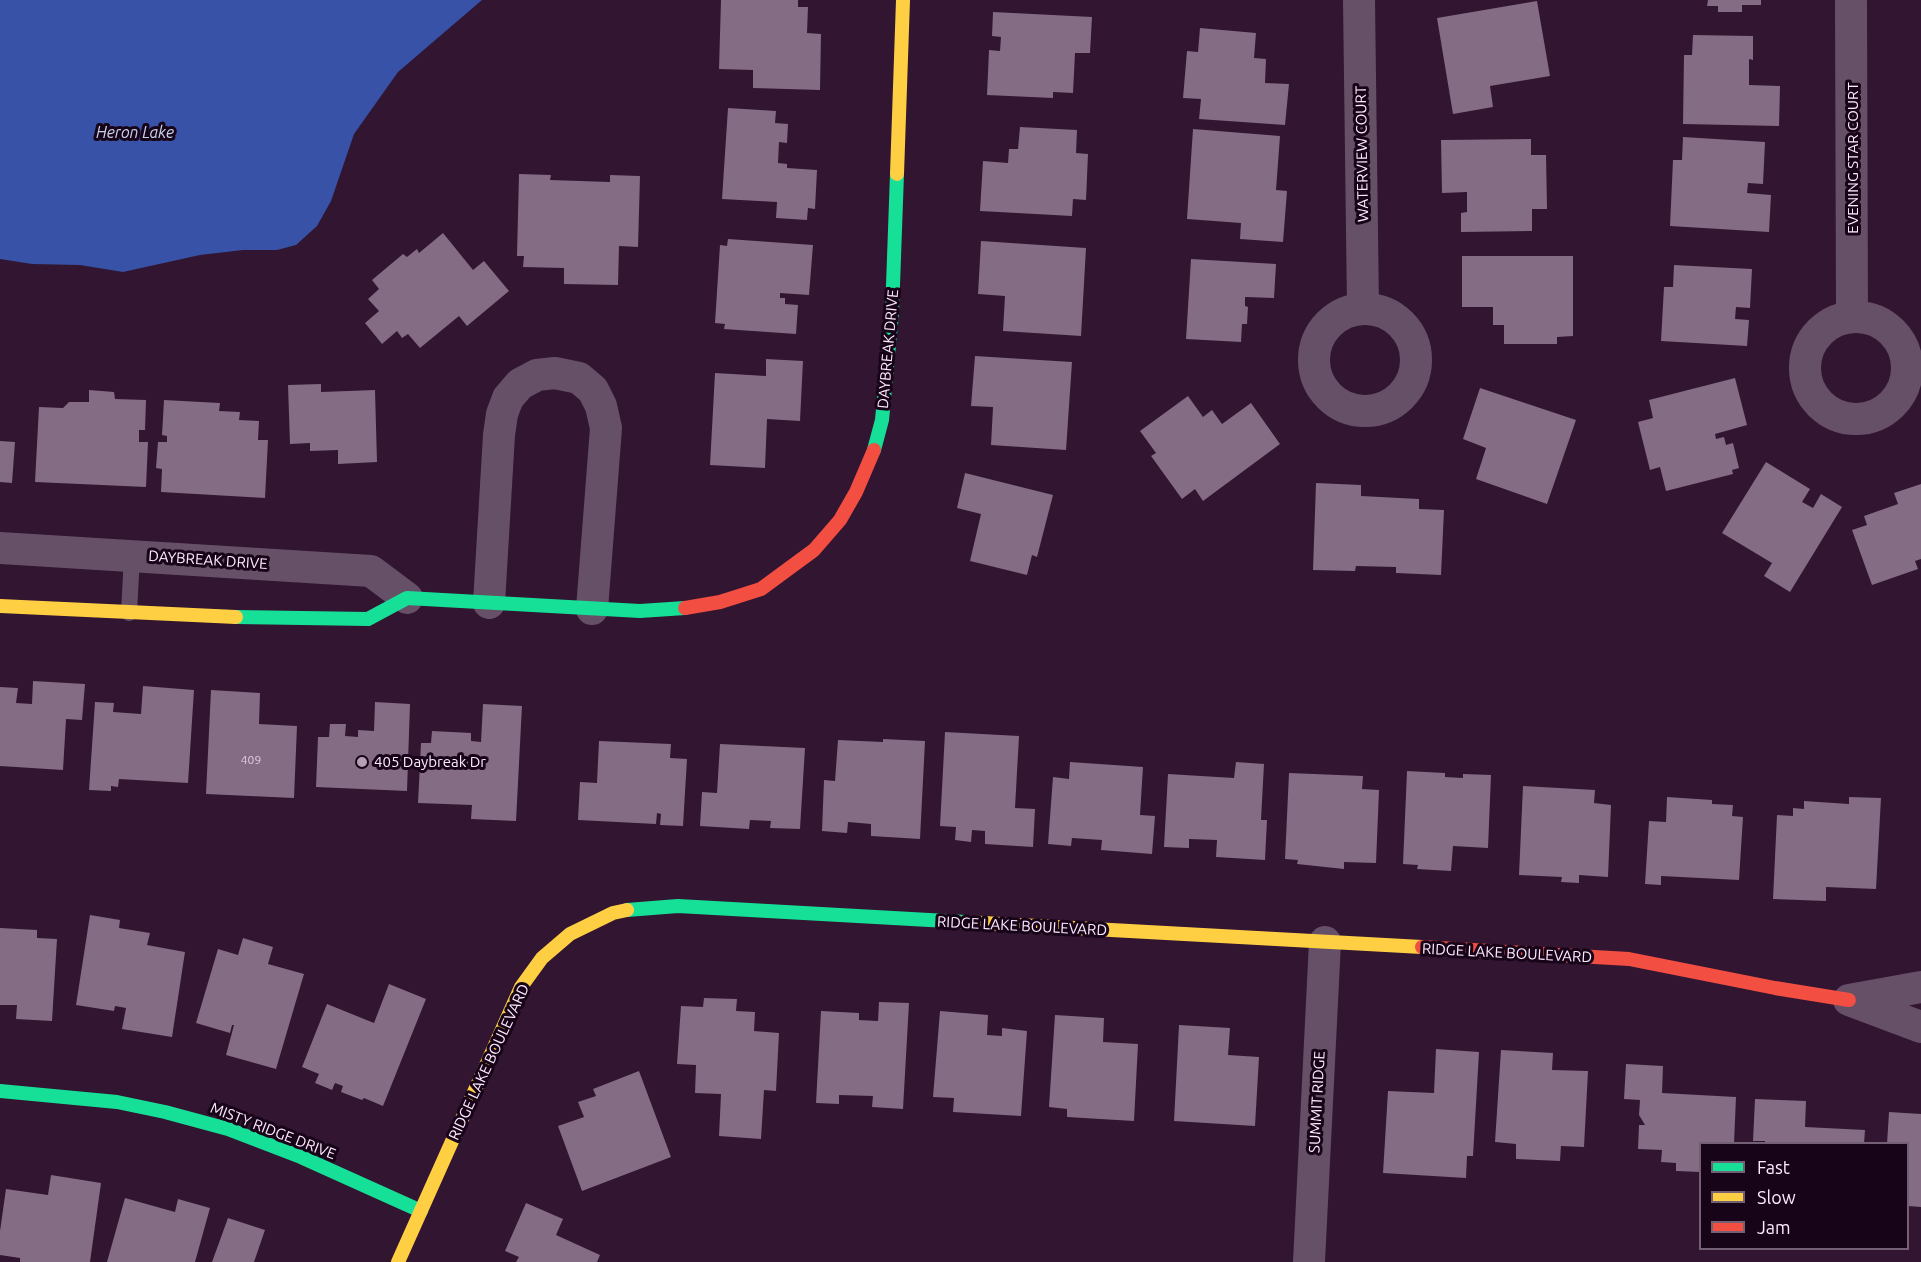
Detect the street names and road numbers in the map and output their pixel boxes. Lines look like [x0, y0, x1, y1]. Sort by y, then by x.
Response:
street label: EVENING STAR COURT [1844, 82, 1862, 234]
street label: WATERVIEW COURT [1352, 86, 1372, 222]
street label: DAYBREAK DRIVE [874, 289, 902, 409]
street label: DAYBREAK DRIVE [148, 547, 268, 573]
street label: RIDGE LAKE BOULEVARD [936, 913, 1108, 939]
street label: RIDGE LAKE BOULEVARD [1421, 940, 1593, 966]
street label: RIDGE LAKE BOULEVARD [445, 981, 533, 1143]
street label: SUMMIT RIDGE [1305, 1051, 1329, 1153]
street label: MISTY RIDGE DRIVE [208, 1099, 338, 1163]

